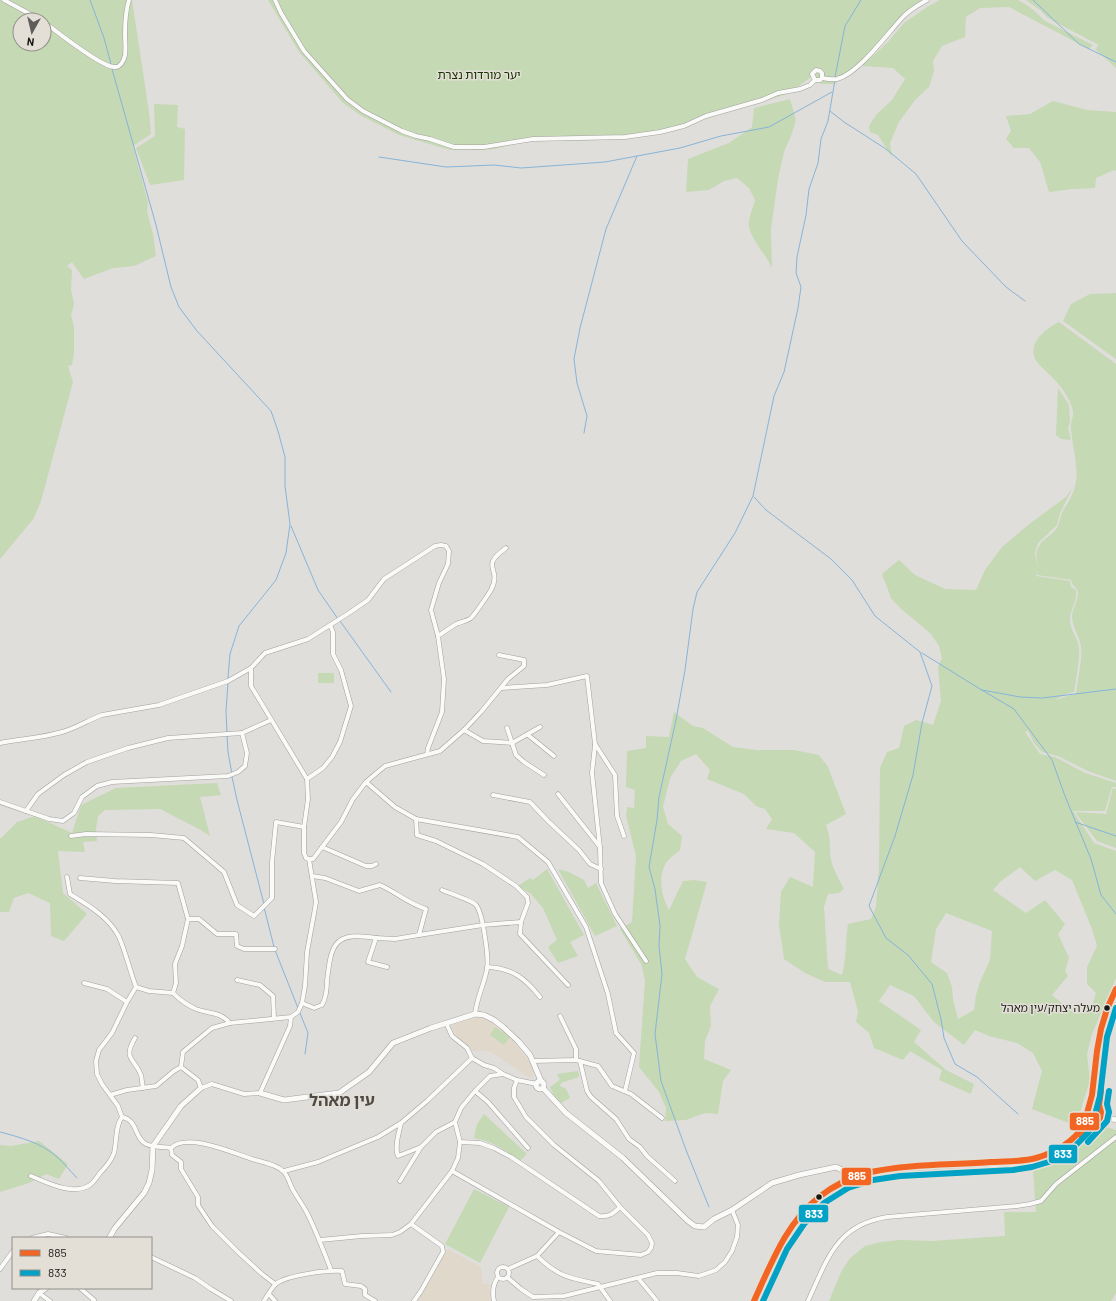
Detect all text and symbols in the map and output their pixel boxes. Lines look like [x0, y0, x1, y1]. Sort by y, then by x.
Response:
north arrow [12, 12, 52, 52]
text: N [26, 35, 35, 49]
park label: יער מורדות נצרת [437, 67, 521, 81]
place label: מעלה יצחק/עין מאהל [1001, 1001, 1100, 1014]
marker: מעלה יצחק/עין מאהל [1102, 1003, 1112, 1013]
district label: עין מאהל [309, 1090, 375, 1109]
line badge: 885 [1069, 1112, 1100, 1131]
text: 885 [1076, 1114, 1094, 1127]
line badge: 833 [1048, 1144, 1078, 1164]
text: 833 [1054, 1147, 1072, 1160]
line badge: 885 [841, 1167, 872, 1186]
text: 885 [848, 1169, 866, 1182]
unlabelled marker [814, 1192, 824, 1202]
line badge: 833 [798, 1204, 829, 1223]
text: 833 [805, 1207, 823, 1220]
legend [12, 1237, 152, 1289]
text: 885 [48, 1245, 67, 1259]
text: 833 [48, 1265, 67, 1279]

